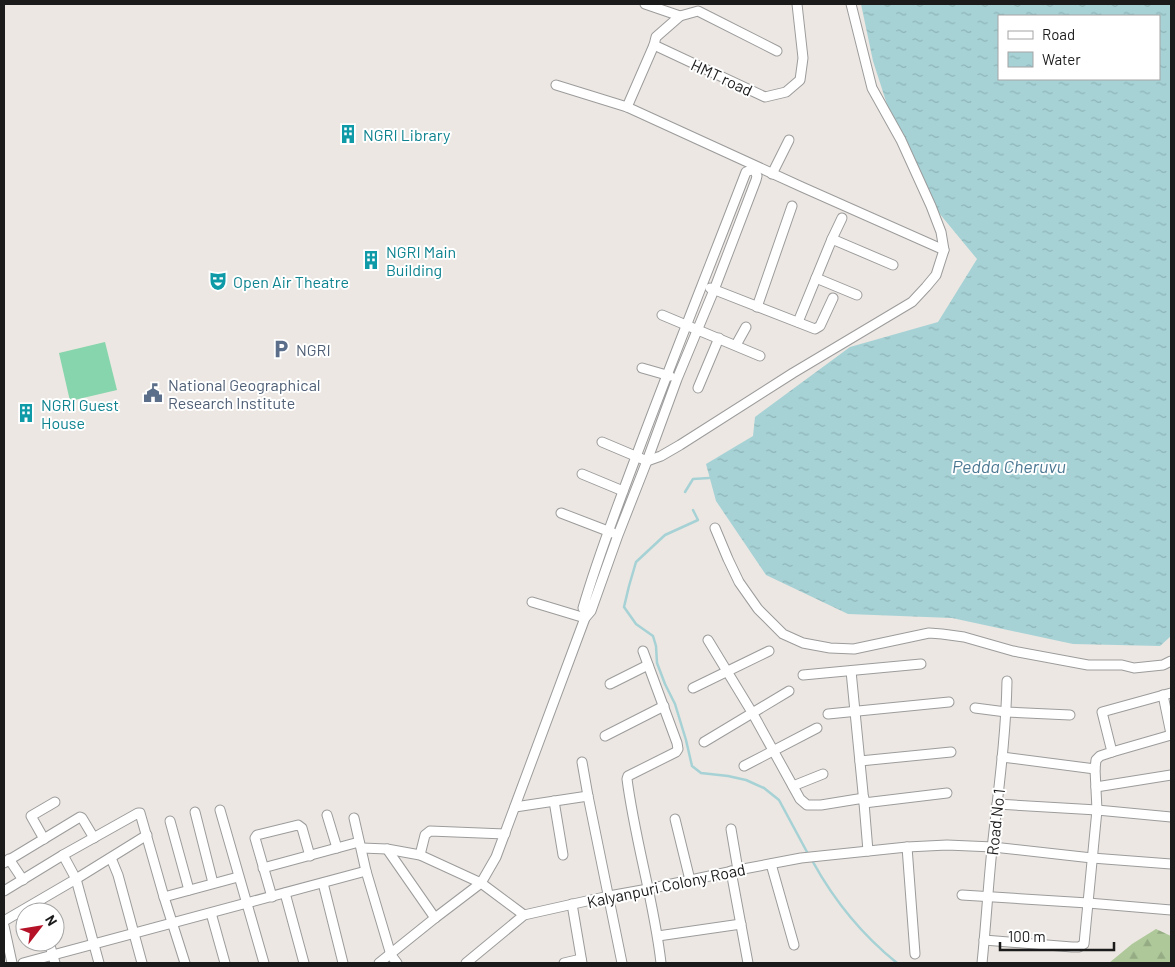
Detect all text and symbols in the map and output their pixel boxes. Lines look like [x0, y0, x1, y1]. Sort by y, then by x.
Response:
legend [998, 15, 1160, 80]
text: Road [1042, 25, 1075, 43]
text: Water [1042, 50, 1081, 68]
street label: HMT road [688, 55, 756, 99]
building icon: NGRI Library [337, 123, 359, 145]
place label: NGRI Library [363, 125, 451, 144]
place label: NGRI Main Building [386, 242, 456, 279]
building icon: NGRI Main Building [360, 249, 382, 271]
theatre icon: Open Air Theatre [207, 270, 229, 292]
place label: Open Air Theatre [233, 272, 349, 291]
parking icon: NGRI [270, 338, 292, 360]
place label: NGRI [296, 340, 331, 359]
place label: National Geographical Research Institute [168, 375, 321, 412]
public building icon: National Geographical Research Institute [142, 382, 164, 404]
place label: NGRI Guest House [41, 395, 119, 432]
building icon: NGRI Guest House [15, 402, 37, 424]
water label: Pedda Cheruvu [952, 455, 1066, 477]
street label: Road No 1 [982, 788, 1008, 856]
street label: Kalyanpuri Colony Road [585, 859, 747, 911]
north arrow [15, 902, 65, 952]
text: N [42, 912, 61, 928]
scale bar [1000, 920, 1114, 952]
text: 100 m [1008, 927, 1046, 945]

